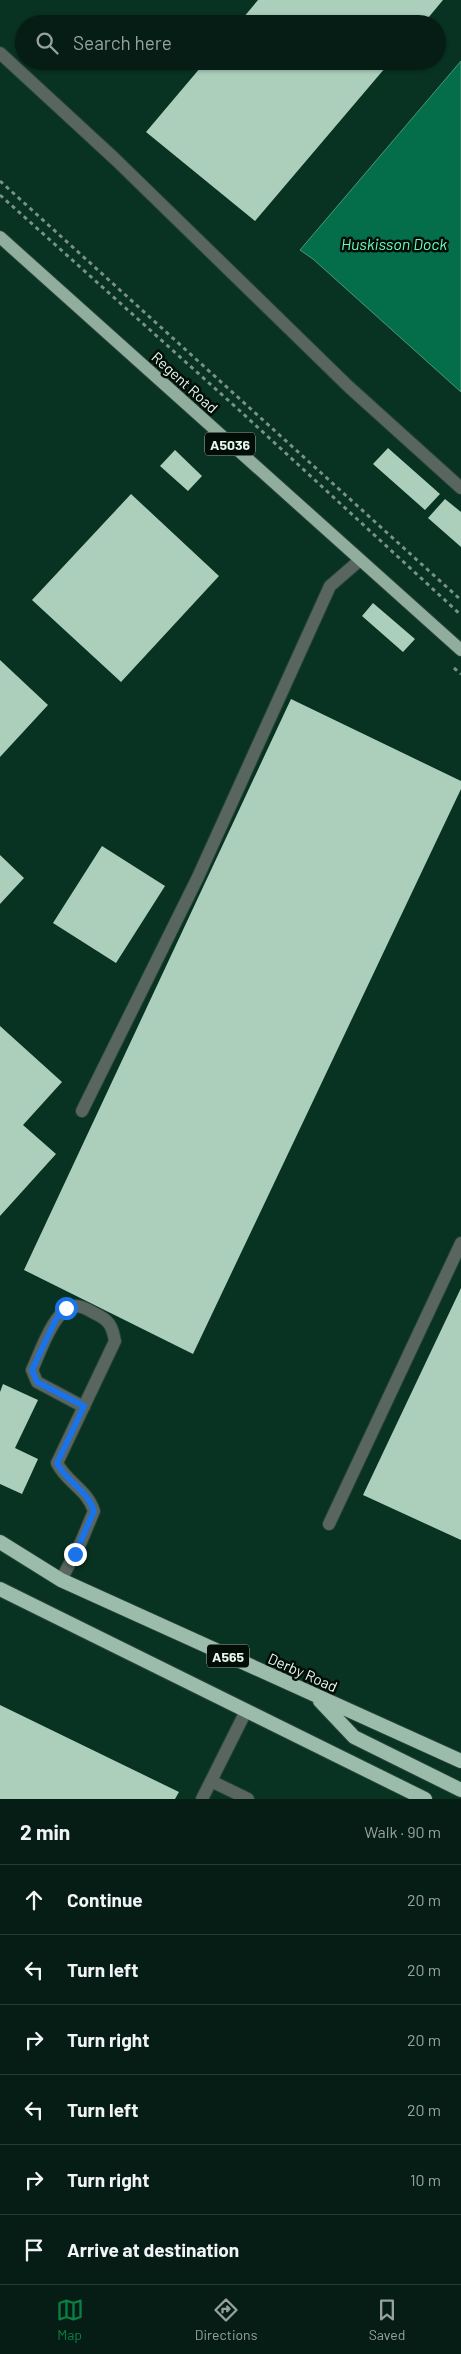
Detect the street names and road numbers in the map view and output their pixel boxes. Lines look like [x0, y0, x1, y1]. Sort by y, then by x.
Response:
street label: Regent Road [148, 348, 222, 416]
road number: A5036 [205, 432, 255, 456]
road number: A565 [207, 1644, 249, 1668]
street label: Derby Road [266, 1649, 340, 1695]

